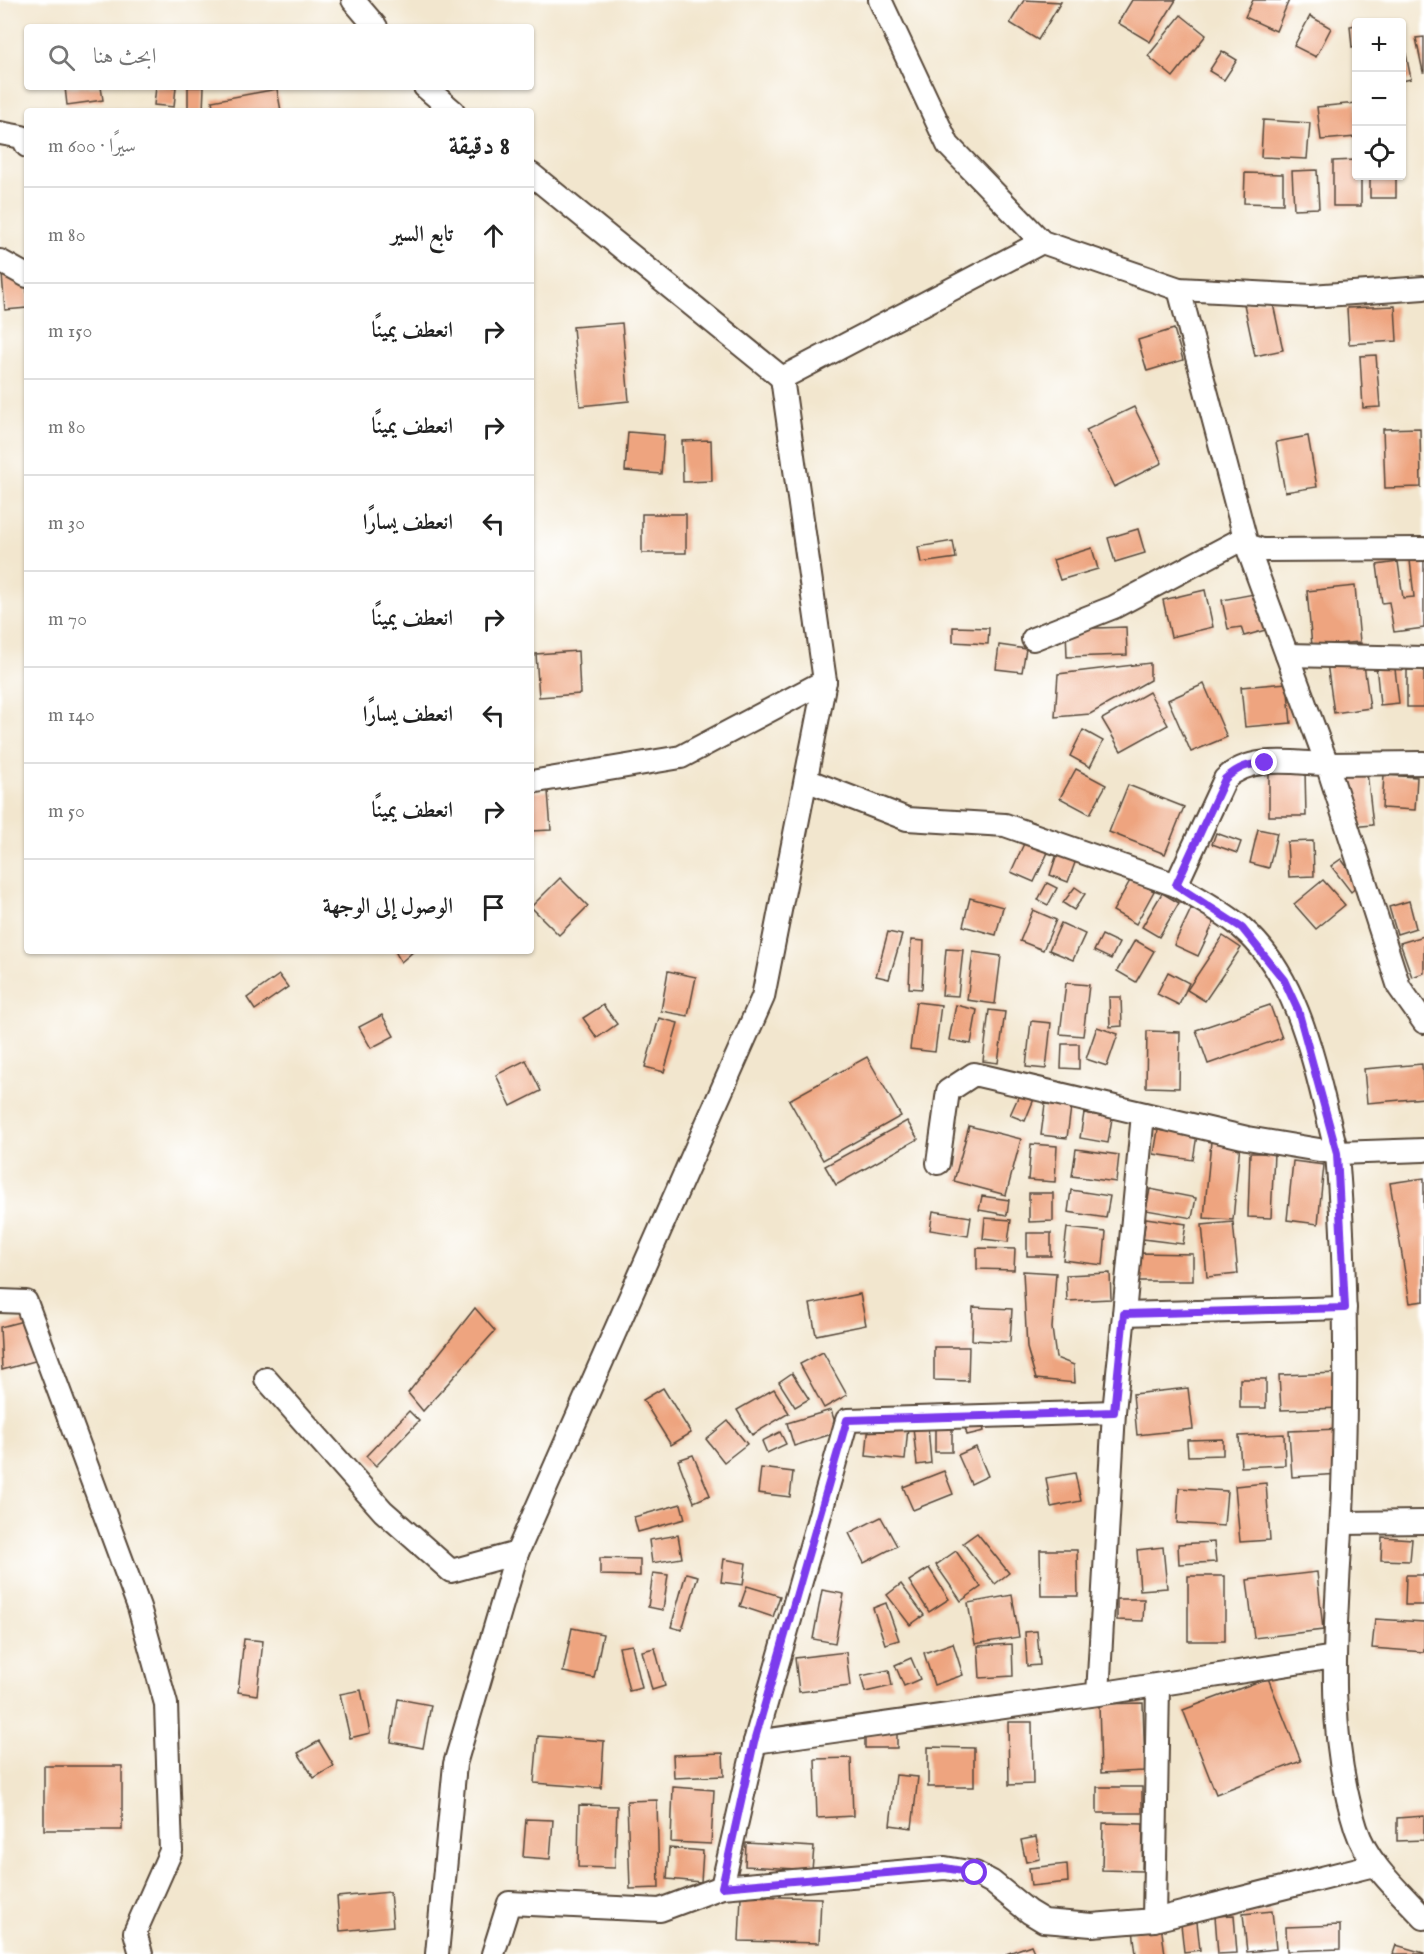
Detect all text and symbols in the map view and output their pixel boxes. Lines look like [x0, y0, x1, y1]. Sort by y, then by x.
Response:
map controls [1352, 18, 1406, 180]
button: + [1352, 18, 1406, 72]
search box [24, 24, 534, 90]
icon: search [45, 41, 78, 74]
text: ابحث هنا [93, 43, 156, 71]
button: − [1352, 72, 1406, 126]
button: locate [1352, 126, 1406, 180]
text: 8 دقيقة [449, 130, 510, 163]
text: سيرًا · 600 m [48, 134, 136, 159]
icon: ahead [477, 219, 510, 252]
text: تابع السير [391, 221, 453, 249]
text: 80 m [48, 223, 86, 248]
icon: right [477, 315, 510, 348]
text: انعطف يمينًا [372, 317, 453, 345]
text: 150 m [48, 319, 92, 344]
icon: right [477, 411, 510, 444]
text: انعطف يمينًا [372, 413, 453, 441]
text: 80 m [48, 415, 86, 440]
icon: left [477, 507, 510, 540]
text: انعطف يسارًا [363, 509, 453, 537]
text: 30 m [48, 511, 85, 536]
icon: right [477, 603, 510, 636]
text: انعطف يمينًا [372, 605, 453, 633]
text: 70 m [48, 607, 87, 632]
icon: left [477, 699, 510, 732]
text: انعطف يسارًا [363, 701, 453, 729]
text: 140 m [48, 703, 95, 728]
route end [1251, 749, 1277, 775]
icon: right [477, 795, 510, 828]
text: انعطف يمينًا [372, 797, 453, 825]
text: 50 m [48, 799, 85, 824]
icon: arrive [477, 891, 510, 924]
text: الوصول إلى الوجهة [323, 893, 453, 921]
route start [961, 1859, 987, 1885]

